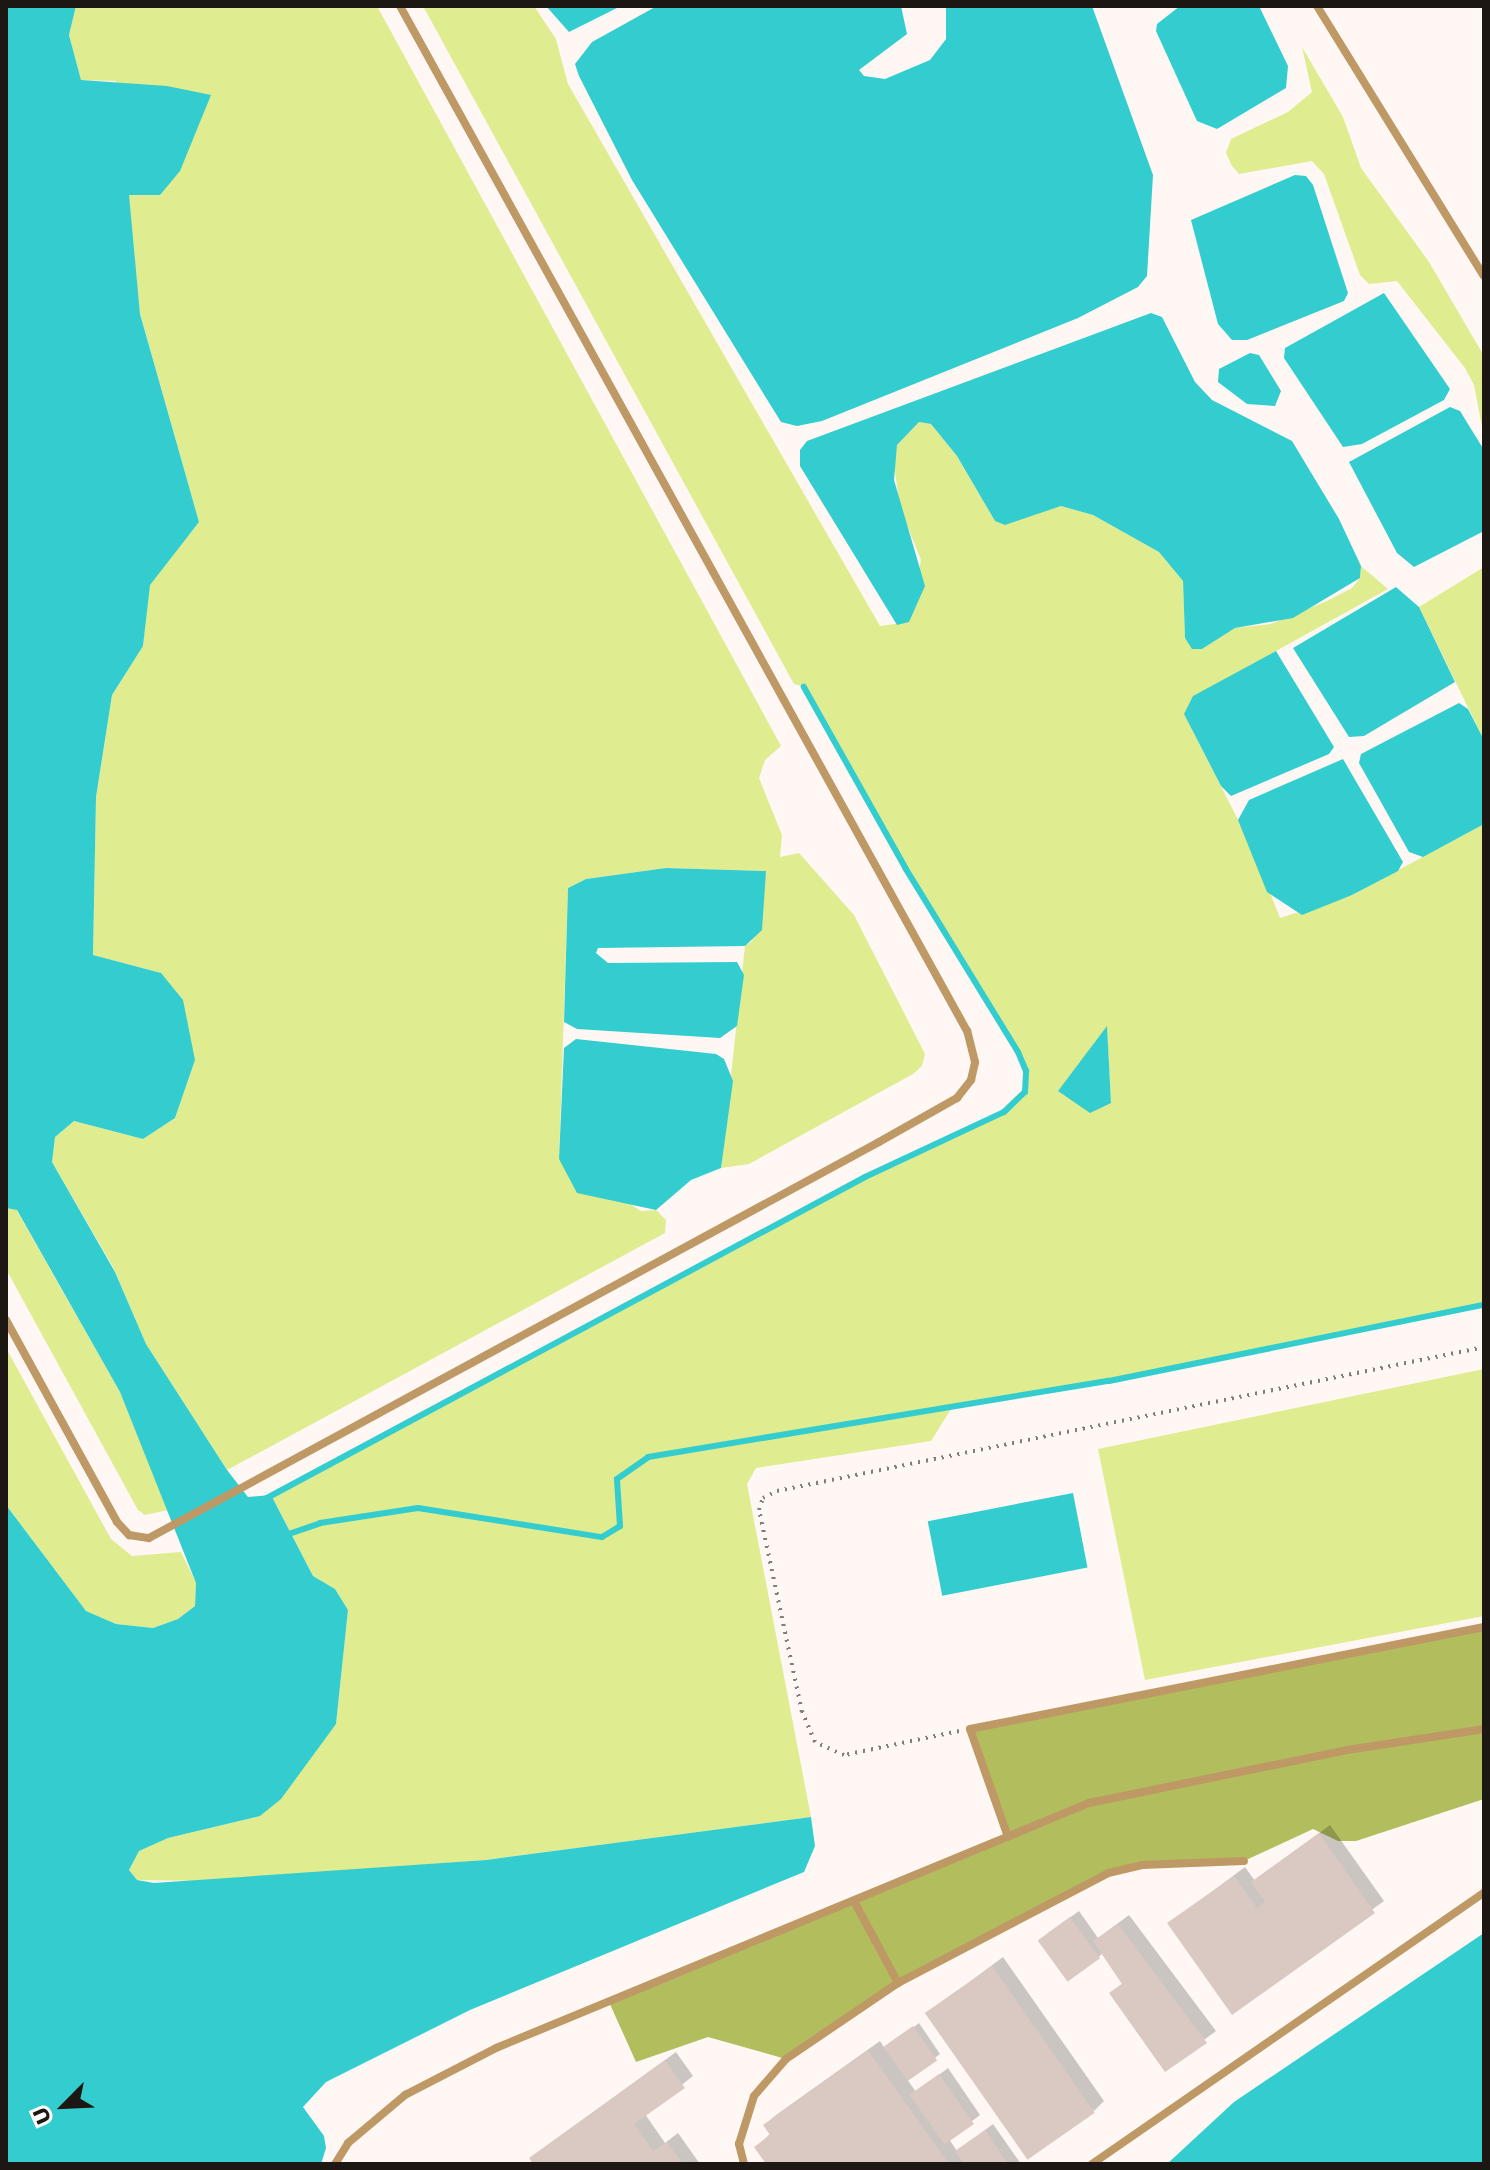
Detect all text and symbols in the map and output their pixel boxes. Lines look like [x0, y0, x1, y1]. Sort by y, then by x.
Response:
north arrow [24, 2066, 104, 2146]
text: U [27, 2104, 56, 2128]

